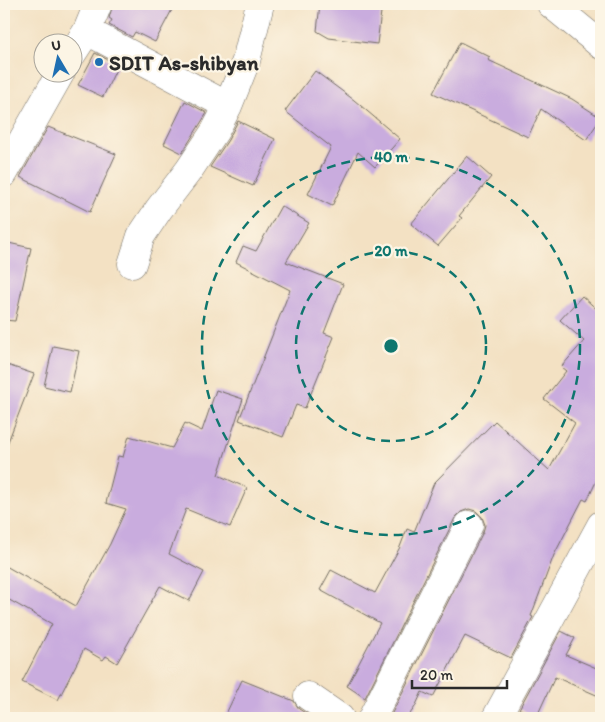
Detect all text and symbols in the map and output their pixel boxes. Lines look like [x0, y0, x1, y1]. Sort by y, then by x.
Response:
north arrow [32, 32, 82, 82]
text: U [50, 37, 62, 55]
place label: SDIT As-shibyan [109, 50, 259, 76]
marker: SDIT As-shibyan [93, 56, 105, 68]
text: 40 m [374, 148, 409, 166]
text: 20 m [374, 242, 408, 260]
centre of rings [382, 337, 400, 355]
scale bar [412, 657, 508, 689]
text: 20 m [420, 666, 454, 684]

